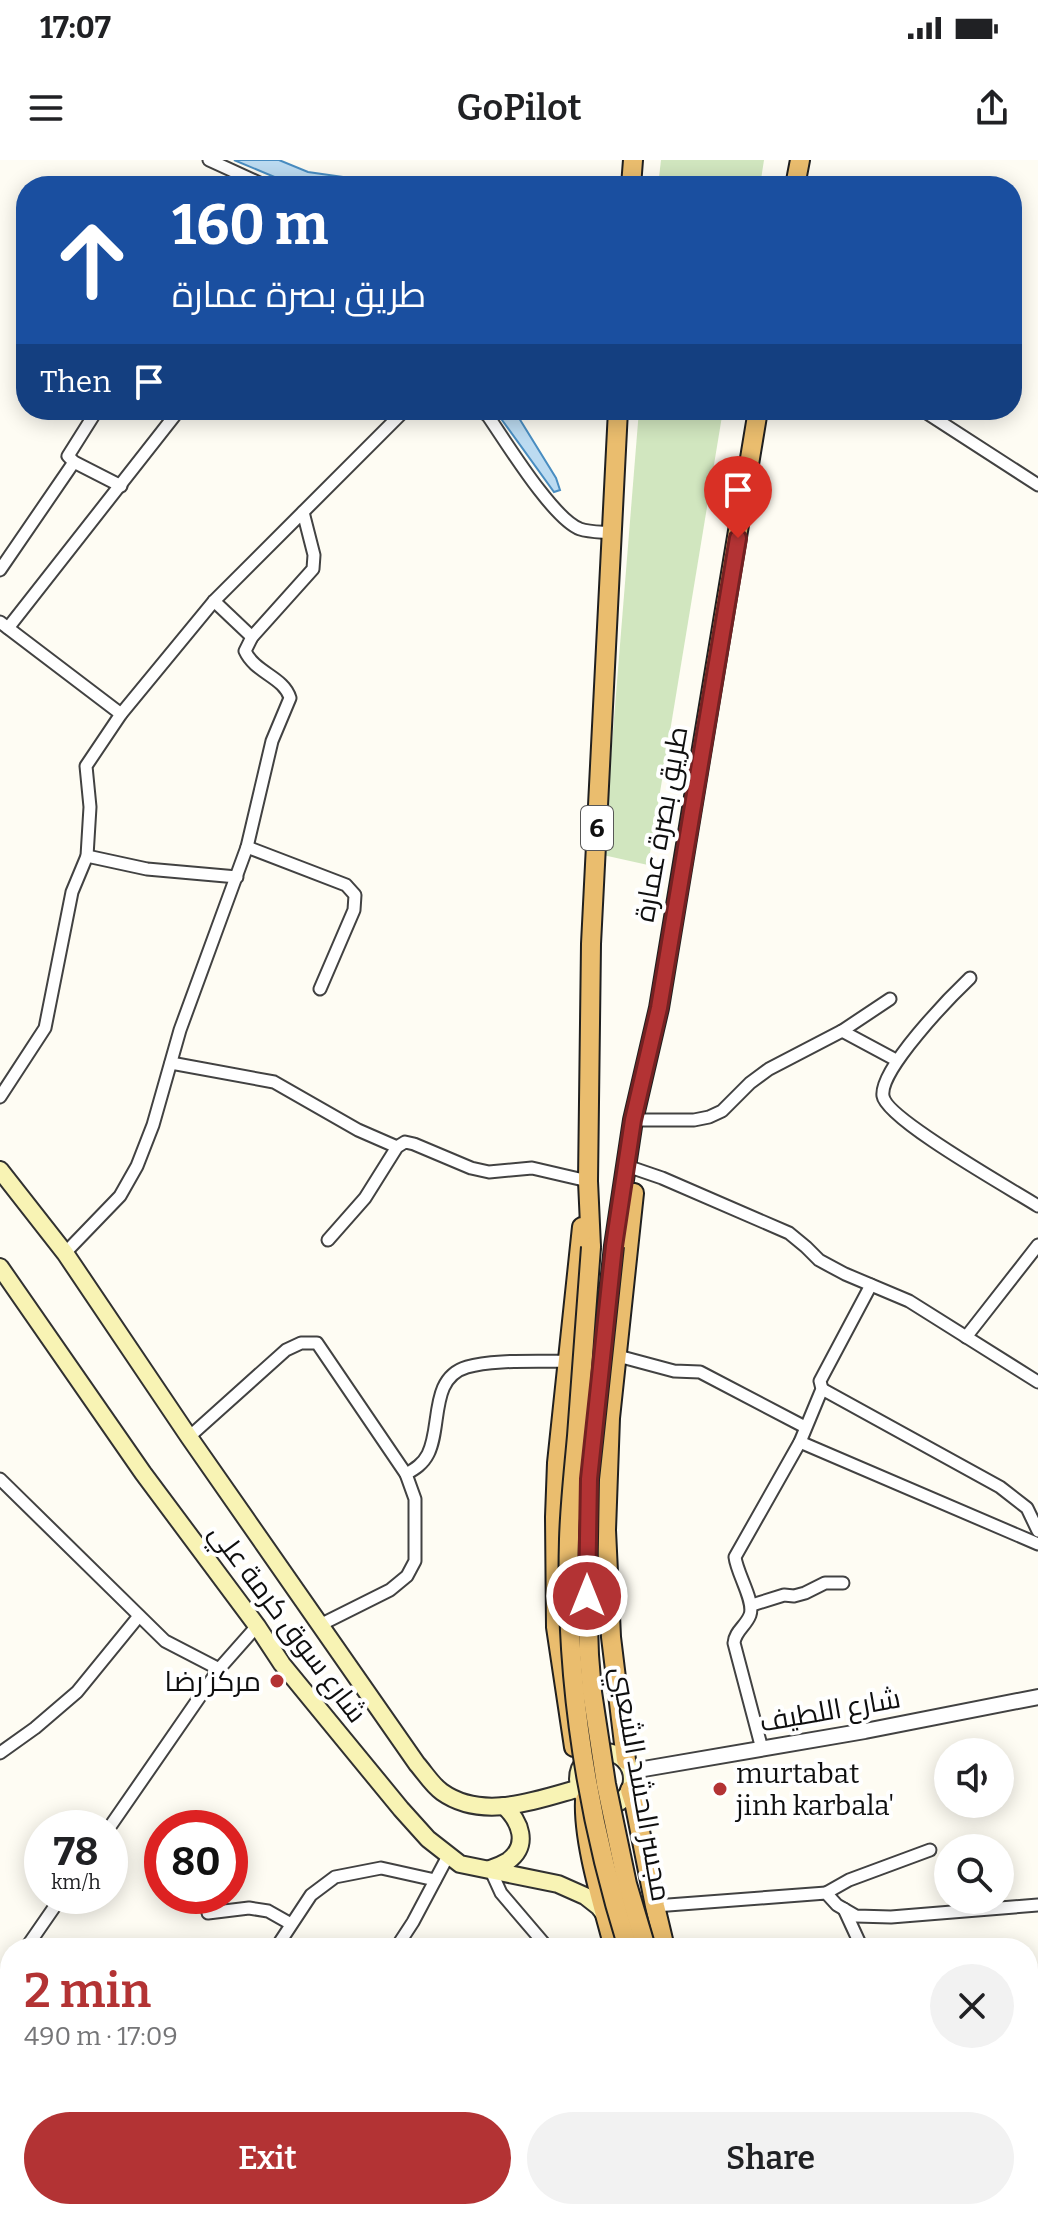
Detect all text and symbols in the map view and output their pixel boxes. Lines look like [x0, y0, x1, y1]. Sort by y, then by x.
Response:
text: 17:07 [40, 10, 111, 46]
icon: menu [24, 86, 68, 130]
text: GoPilot [456, 86, 582, 130]
icon: share [970, 86, 1014, 130]
text: 160 m [172, 192, 328, 259]
icon: ahead [40, 208, 144, 312]
text: طريق بصرة عمارة [172, 273, 426, 317]
icon: arrive [127, 360, 171, 404]
text: Then [40, 364, 111, 400]
pin [704, 456, 772, 538]
icon: arrive [716, 468, 760, 512]
street label: طريق بصرة عمارة [628, 724, 694, 924]
road number: 6 [581, 806, 613, 850]
street label: شارع سوق كرمة علي [198, 1517, 374, 1732]
position arrow [545, 1554, 629, 1638]
street label: مجسر الحشد الشعبي [599, 1664, 678, 1905]
place label: مركز رضا [165, 1665, 261, 1698]
marker: مركز رضا [268, 1672, 286, 1690]
street label: شارع اللطيف [757, 1681, 903, 1741]
map controls [934, 1738, 1014, 1914]
button: sound [934, 1738, 1014, 1818]
place label: murtabat jinh karbala' [734, 1757, 895, 1822]
marker: murtabat jinh karbala' [711, 1780, 729, 1798]
speed limit sign: 80 [144, 1810, 248, 1914]
text: 78 [53, 1828, 99, 1876]
button: search [934, 1834, 1014, 1914]
text: km/h [51, 1870, 101, 1894]
text: 2 min [24, 1962, 151, 2020]
button: close [930, 1964, 1014, 2048]
text: 490 m · 17:09 [24, 2021, 178, 2052]
button: Exit [24, 2112, 511, 2204]
button: Share [527, 2112, 1014, 2204]

